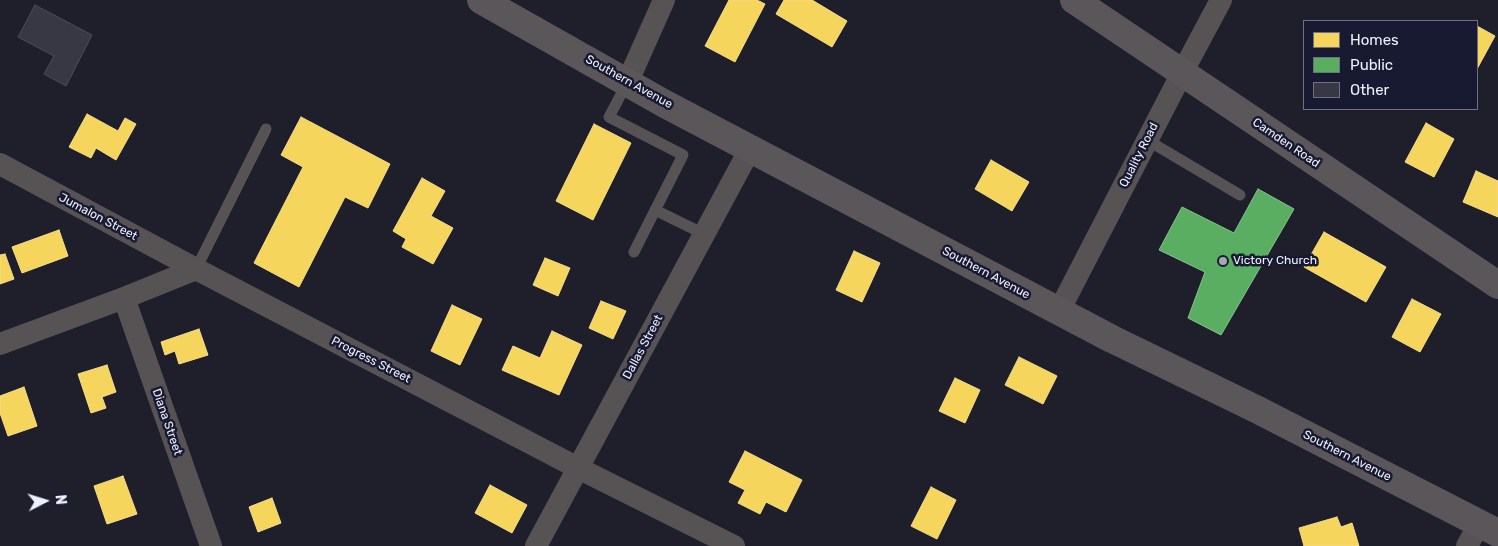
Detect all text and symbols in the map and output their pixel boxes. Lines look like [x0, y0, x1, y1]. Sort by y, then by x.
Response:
legend [1303, 20, 1478, 110]
text: Homes [1350, 31, 1399, 49]
street label: Southern Avenue [583, 52, 675, 112]
text: Public [1350, 56, 1393, 74]
text: Other [1350, 81, 1389, 99]
street label: Camden Road [1250, 115, 1322, 171]
street label: Quality Road [1117, 120, 1161, 190]
street label: Jumalon Street [56, 190, 140, 244]
street label: Southern Avenue [940, 244, 1032, 302]
place label: Victory Church [1233, 254, 1317, 268]
marker: Victory Church [1217, 255, 1229, 267]
street label: Dallas Street [620, 312, 666, 382]
street label: Progress Street [329, 334, 413, 386]
street label: Diana Street [149, 387, 185, 457]
street label: Southern Avenue [1300, 428, 1394, 484]
north arrow [20, 476, 70, 526]
text: N [52, 494, 69, 505]

